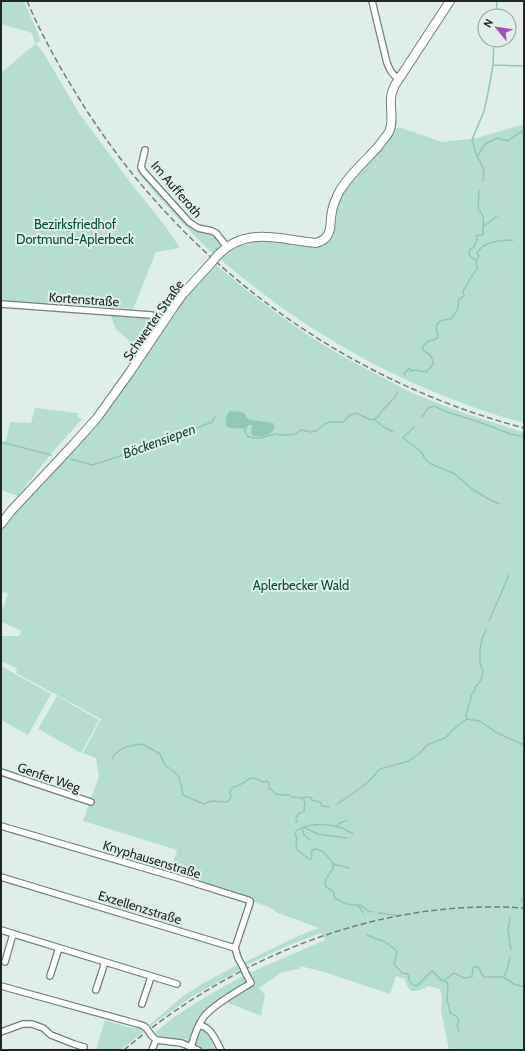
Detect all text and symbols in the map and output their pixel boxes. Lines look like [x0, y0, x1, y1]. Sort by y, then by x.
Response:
north arrow [477, 8, 517, 48]
text: N [480, 16, 496, 30]
street label: Im Aufferoth [148, 157, 206, 221]
park label: Bezirksfriedhof Dortmund-Aplerbeck [16, 216, 134, 247]
street label: Schwerter Straße [119, 276, 187, 363]
street label: Kortenstraße [48, 289, 120, 309]
water label: Böckensiepen [120, 420, 198, 462]
park label: Aplerbecker Wald [253, 577, 349, 593]
street label: Genfer Weg [16, 759, 83, 795]
street label: Knyphausenstraße [101, 836, 203, 882]
street label: Exzellenzstraße [96, 887, 184, 927]

